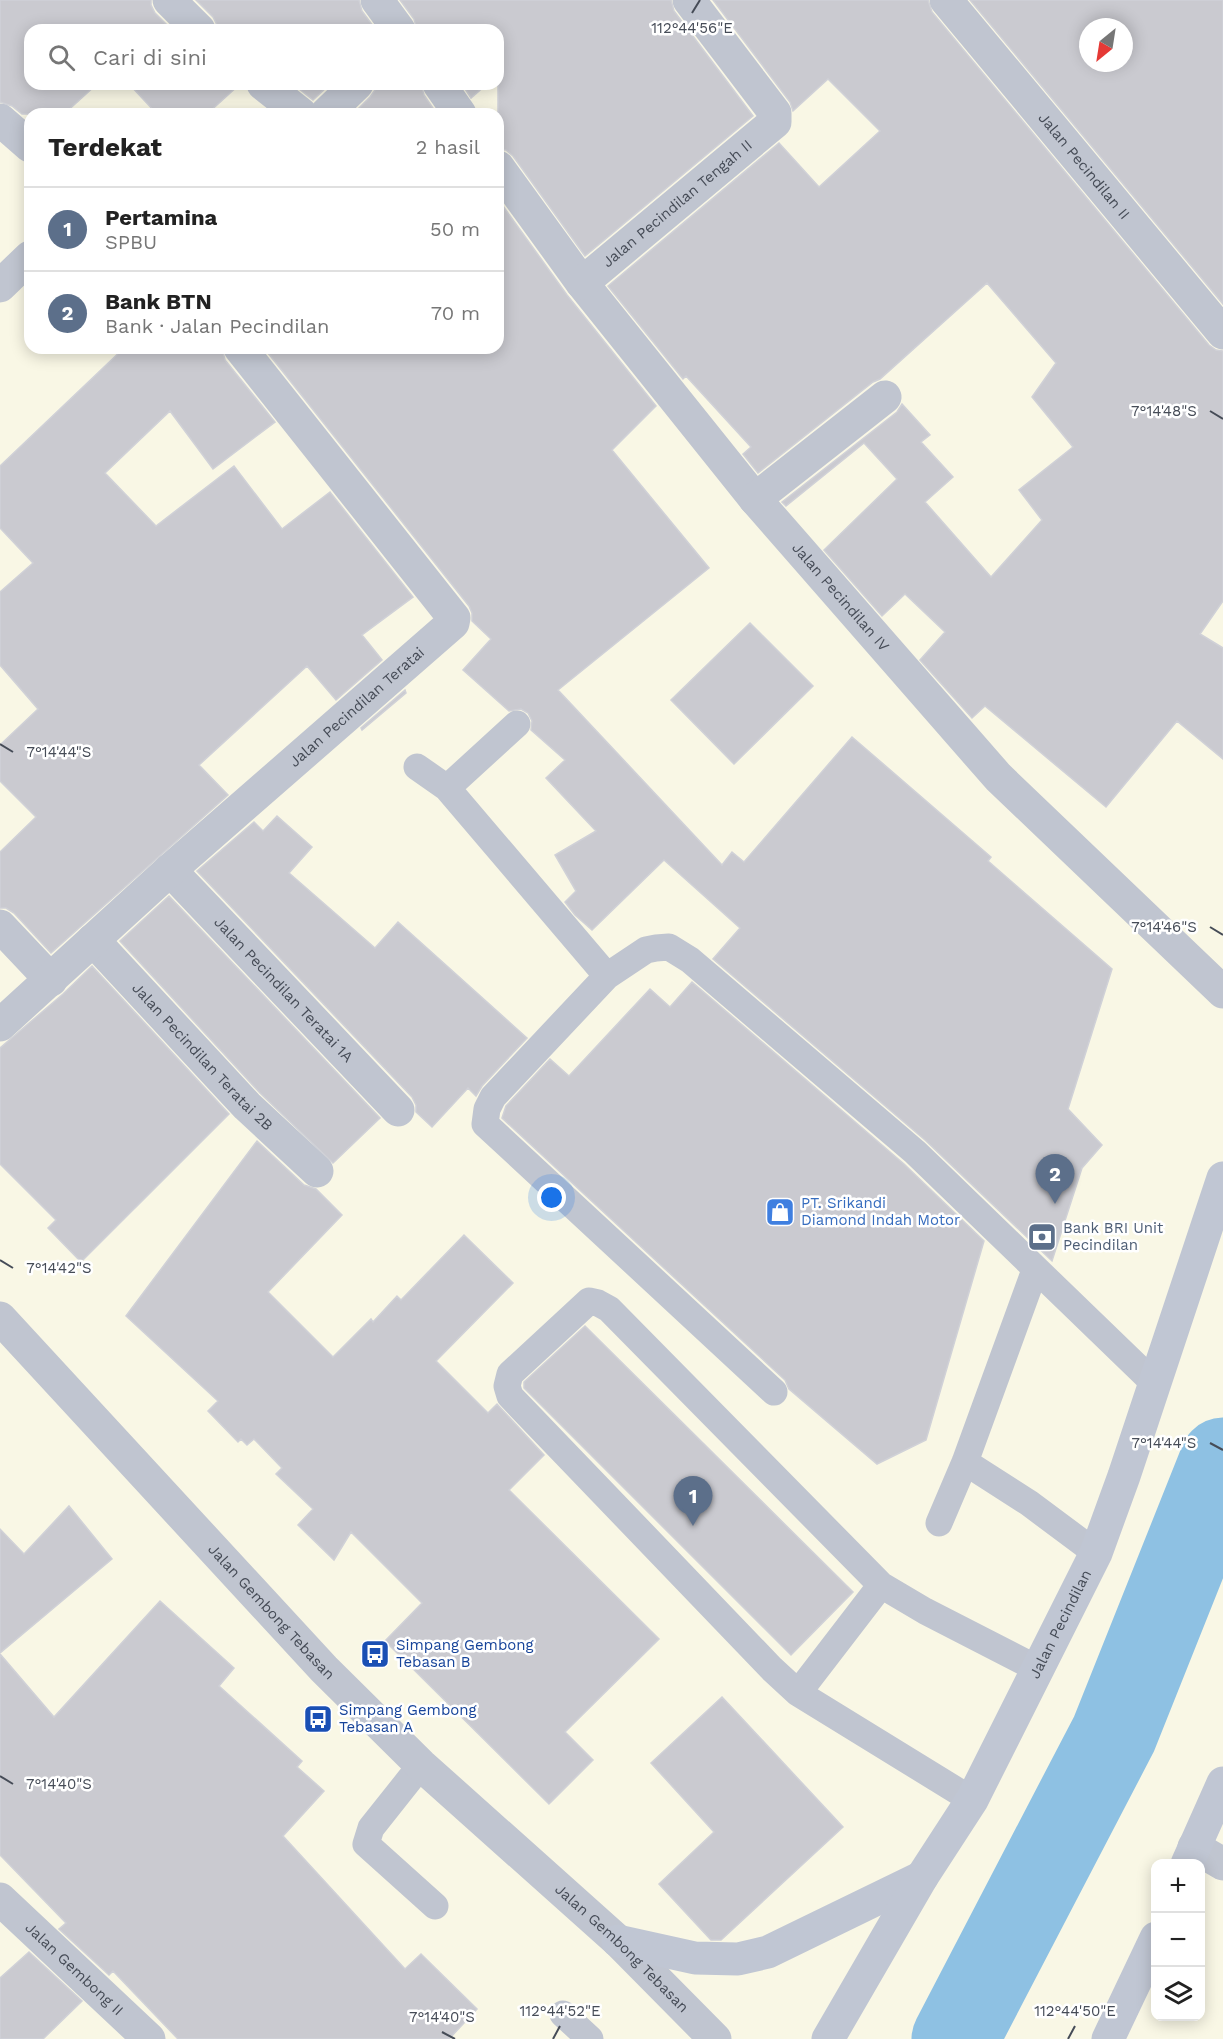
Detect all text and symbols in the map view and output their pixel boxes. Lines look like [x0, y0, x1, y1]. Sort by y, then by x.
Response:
north arrow [1079, 18, 1133, 72]
text: 112°44'56"E [651, 19, 733, 37]
search box [24, 24, 504, 90]
icon: search [45, 41, 78, 74]
text: Cari di sini [93, 45, 207, 70]
street label: Jalan Pecindilan II [1035, 109, 1134, 223]
text: Terdekat [48, 132, 162, 162]
text: 2 hasil [416, 135, 480, 159]
street label: Jalan Pecindilan Tengah II [599, 136, 756, 271]
text: Pertamina [105, 205, 217, 230]
text: 1 [63, 217, 72, 241]
text: 50 m [430, 217, 480, 241]
text: SPBU [105, 230, 157, 254]
text: Bank BTN [105, 289, 212, 314]
text: 2 [62, 301, 73, 325]
text: 70 m [431, 301, 480, 325]
text: Bank · Jalan Pecindilan [105, 314, 329, 338]
text: 7°14'48"S [1131, 402, 1197, 420]
street label: Jalan Pecindilan IV [788, 539, 893, 655]
street label: Jalan Pecindilan Teratai [286, 643, 428, 771]
text: 7°14'44"S [27, 743, 91, 761]
street label: Jalan Pecindilan Teratai 1A [210, 913, 357, 1066]
text: 7°14'46"S [1131, 918, 1197, 936]
street label: Jalan Pecindilan Teratai 2B [128, 979, 277, 1134]
pin: 2 [1036, 1154, 1074, 1204]
your location [537, 1183, 566, 1212]
place label: PT. Srikandi Diamond Indah Motor [801, 1194, 960, 1229]
shop icon: PT. Srikandi Diamond Indah Motor [764, 1196, 796, 1228]
place label: Bank BRI Unit Pecindilan [1063, 1219, 1164, 1254]
bank icon: Bank BRI Unit Pecindilan [1026, 1221, 1058, 1253]
text: 7°14'42"S [26, 1259, 92, 1277]
text: 7°14'44"S [1132, 1434, 1196, 1452]
pin: 1 [674, 1476, 712, 1526]
street label: Jalan Gembong Tebasan [204, 1540, 338, 1683]
street label: Jalan Pecindilan [1026, 1567, 1095, 1681]
place label: Simpang Gembong Tebasan B [396, 1636, 534, 1671]
bus stop icon: Simpang Gembong Tebasan B [359, 1638, 391, 1670]
place label: Simpang Gembong Tebasan A [339, 1701, 477, 1736]
bus stop icon: Simpang Gembong Tebasan A [302, 1703, 334, 1735]
text: 7°14'40"S [26, 1775, 92, 1793]
map controls [1151, 1859, 1205, 2021]
button: + [1151, 1859, 1205, 1913]
street label: Jalan Gembong Tebasan [551, 1880, 692, 2016]
button: − [1151, 1913, 1205, 1967]
street label: Jalan Gembong II [22, 1919, 127, 2019]
button: layers [1151, 1967, 1205, 2021]
text: 112°44'52"E [519, 2002, 601, 2020]
text: 112°44'50"E [1034, 2002, 1116, 2020]
text: 7°14'40"S [409, 2008, 475, 2026]

